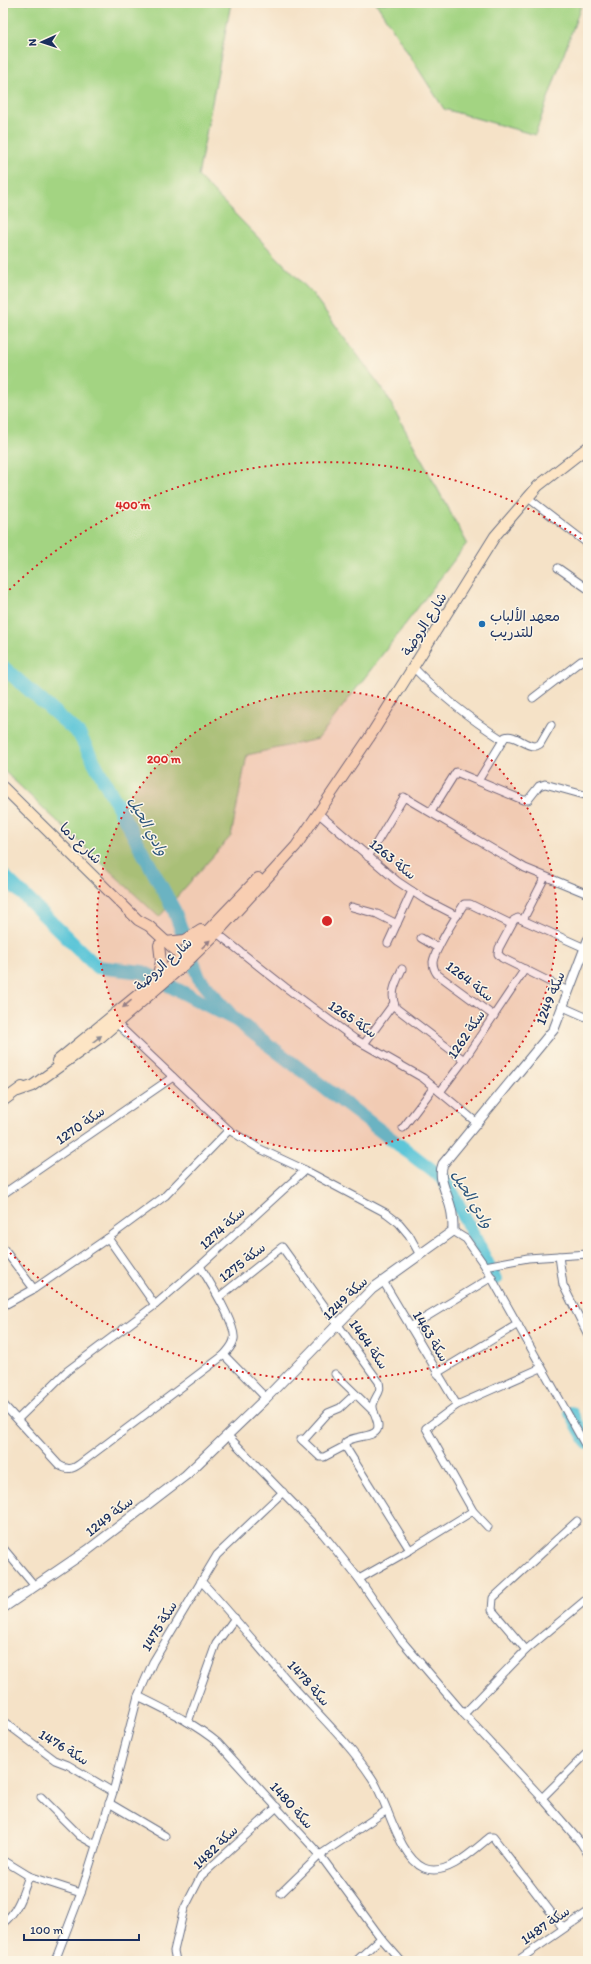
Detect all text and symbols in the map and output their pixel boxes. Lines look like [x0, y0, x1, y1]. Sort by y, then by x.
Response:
north arrow [22, 22, 62, 62]
text: N [26, 38, 39, 47]
text: 400 m [116, 498, 151, 512]
street label: شارع الروضة [398, 589, 451, 660]
place label: معهد الألباب للتدريب [490, 607, 560, 641]
marker: معهد الألباب للتدريب [477, 619, 487, 629]
text: 200 m [147, 752, 182, 766]
water label: وادي الحيل [123, 793, 172, 860]
street label: شارع دما [55, 819, 105, 868]
street label: سكة 1263 [366, 835, 420, 883]
centre of rings [320, 914, 334, 928]
street label: شارع الروضة [131, 934, 196, 995]
one-way arrow [201, 939, 211, 949]
street label: سكة 1264 [442, 957, 497, 1005]
street label: سكة 1249 [532, 969, 569, 1027]
street label: سكة 1265 [325, 997, 380, 1042]
one-way arrow [121, 999, 132, 1008]
street label: سكة 1262 [444, 1007, 489, 1062]
one-way arrow [92, 1035, 103, 1043]
street label: سكة 1270 [53, 1102, 108, 1148]
water label: وادي الحيل [446, 1166, 497, 1233]
street label: سكة 1274 [196, 1203, 249, 1253]
street label: سكة 1275 [216, 1239, 269, 1286]
street label: سكة 1249 [319, 1273, 371, 1324]
street label: سكة 1463 [409, 1308, 452, 1365]
street label: سكة 1464 [345, 1316, 392, 1373]
street label: سكة 1249 [82, 1492, 137, 1540]
street label: سكة 1475 [138, 1598, 181, 1655]
street label: سكة 1478 [284, 1657, 334, 1710]
street label: سكة 1476 [35, 1726, 92, 1769]
street label: سكة 1480 [266, 1778, 317, 1832]
street label: سكة 1482 [189, 1822, 242, 1873]
street label: سكة 1487 [517, 1902, 573, 1948]
scale bar [24, 1916, 139, 1942]
text: 100 m [30, 1923, 63, 1937]

